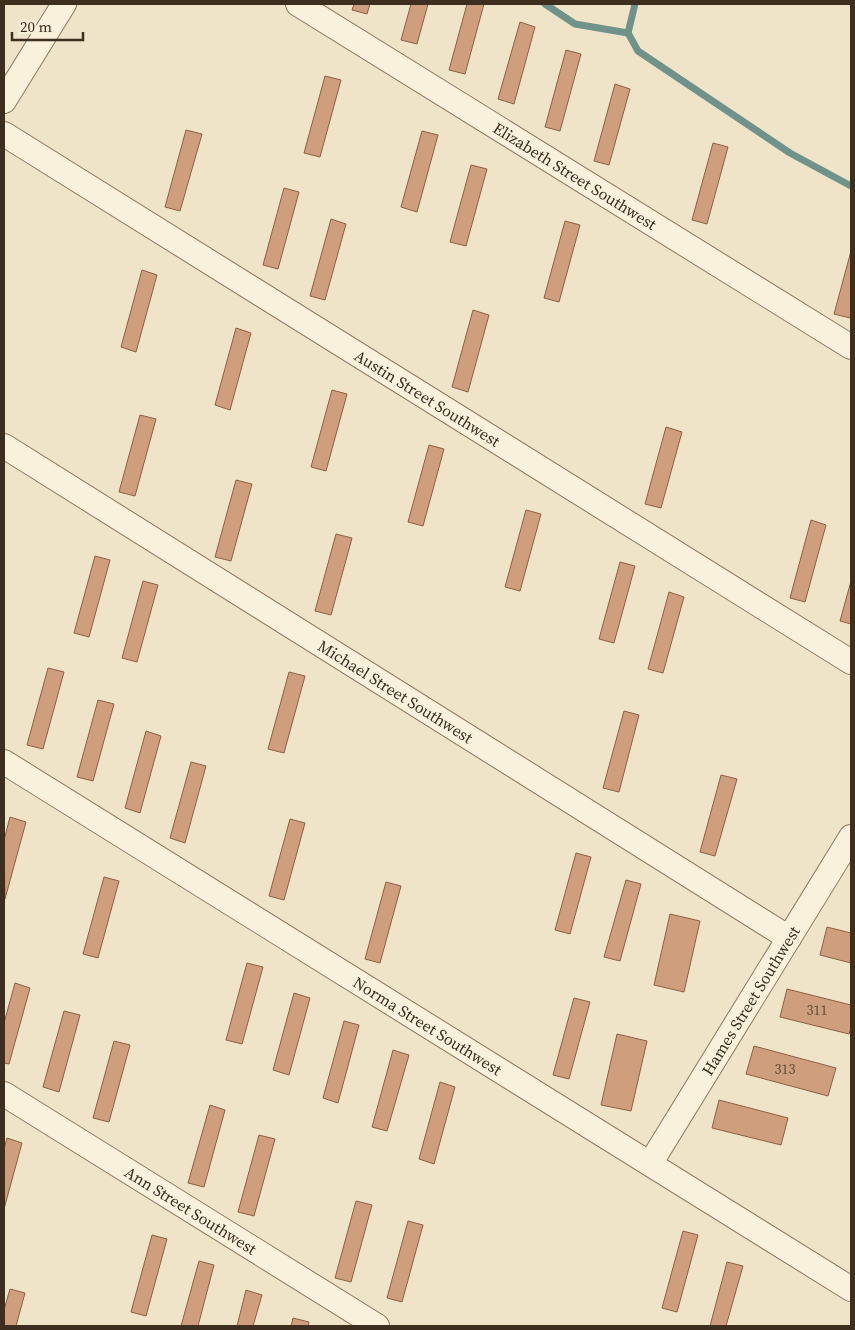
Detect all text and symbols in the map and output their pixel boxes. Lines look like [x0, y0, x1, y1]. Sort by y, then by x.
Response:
scale bar [12, 10, 84, 42]
text: 20 m [20, 16, 52, 37]
street label: Elizabeth Street Southwest [489, 117, 662, 235]
street label: Austin Street Southwest [350, 344, 505, 452]
street label: Michael Street Southwest [314, 634, 478, 749]
street label: Hames Street Southwest [696, 921, 805, 1079]
street label: Norma Street Southwest [349, 971, 507, 1081]
house number: 311 [807, 1000, 828, 1020]
house number: 313 [775, 1059, 796, 1079]
street label: Ann Street Southwest [121, 1161, 262, 1260]

